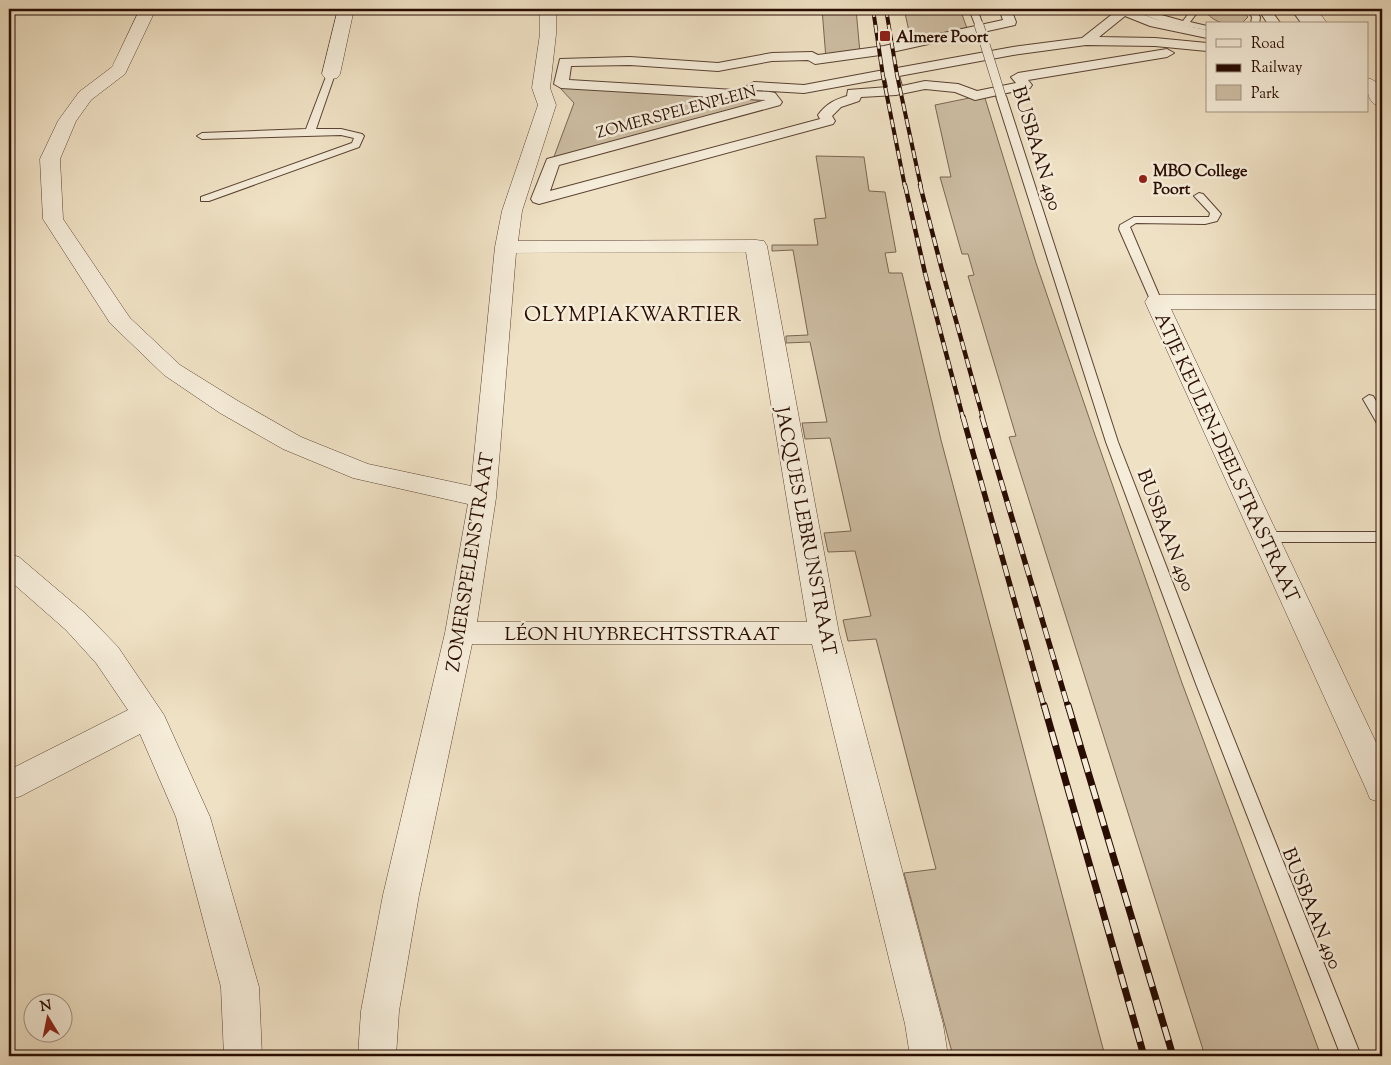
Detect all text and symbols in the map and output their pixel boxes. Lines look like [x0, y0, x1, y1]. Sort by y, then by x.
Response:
legend [1206, 22, 1368, 112]
place label: Almere Poort [896, 27, 989, 50]
marker: Almere Poort [878, 29, 892, 43]
text: Road [1251, 34, 1285, 55]
text: Railway [1251, 58, 1303, 79]
street label: ZOMERSPELENPLEIN [594, 81, 759, 146]
street label: BUSBAAN 490 [1004, 83, 1067, 214]
text: Park [1251, 84, 1280, 105]
place label: MBO College Poort [1153, 161, 1248, 202]
marker: MBO College Poort [1137, 173, 1149, 185]
district label: OLYMPIAKWARTIER [524, 302, 742, 331]
street label: ATJE KEULEN-DEELSTRASTRAAT [1147, 309, 1305, 607]
street label: JACQUES LEBRUNSTRAAT [767, 404, 842, 658]
street label: ZOMERSPELENSTRAAT [441, 451, 502, 674]
street label: BUSBAAN 490 [1129, 466, 1200, 596]
street label: LÉON HUYBRECHTSSTRAAT [504, 622, 780, 649]
street label: BUSBAAN 490 [1274, 844, 1347, 974]
north arrow [22, 992, 72, 1042]
text: N [39, 996, 53, 1018]

